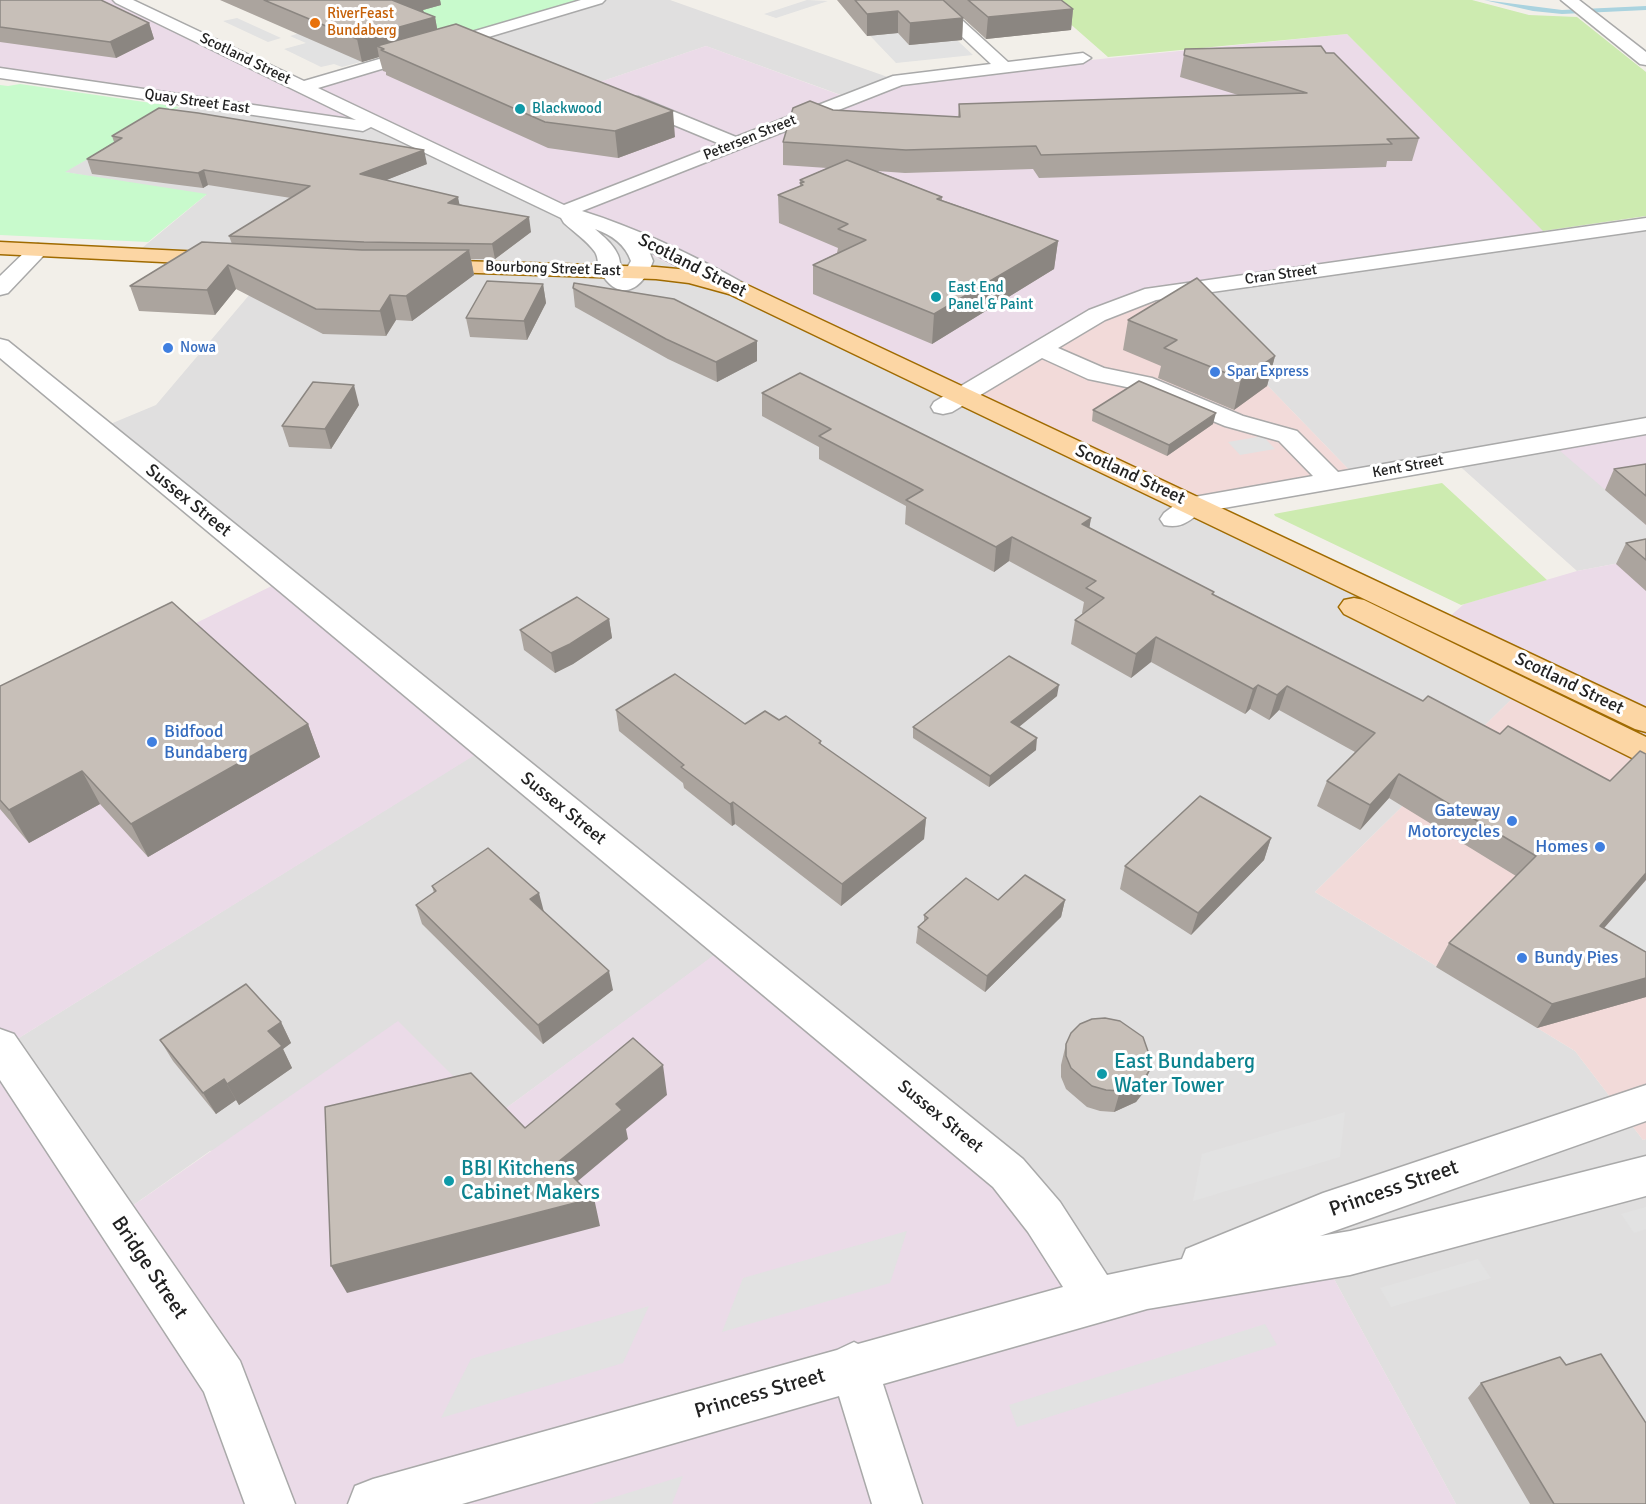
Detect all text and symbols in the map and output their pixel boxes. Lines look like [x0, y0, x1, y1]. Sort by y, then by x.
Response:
place label: RiverFeast Bundaberg [327, 5, 397, 40]
marker: RiverFeast Bundaberg [308, 16, 322, 30]
street label: Scotland Street [197, 29, 293, 89]
street label: Quay Street East [143, 86, 251, 118]
place label: Blackwood [532, 100, 602, 118]
marker: Blackwood [513, 102, 527, 116]
street label: Petersen Street [701, 111, 799, 165]
street label: Scotland Street [634, 229, 750, 303]
street label: Bourbong Street East [485, 258, 621, 280]
street label: Cran Street [1244, 261, 1318, 289]
place label: East End Panel & Paint [948, 279, 1033, 314]
marker: East End Panel & Paint [929, 290, 943, 304]
place label: Nowa [180, 339, 216, 357]
marker: Nowa [161, 341, 175, 355]
place label: Spar Express [1227, 363, 1309, 381]
marker: Spar Express [1208, 365, 1222, 379]
street label: Scotland Street [1072, 440, 1188, 510]
street label: Kent Street [1371, 452, 1445, 482]
street label: Sussex Street [141, 460, 235, 542]
street label: Scotland Street [1511, 648, 1627, 720]
place label: Bidfood Bundaberg [164, 721, 248, 764]
marker: Bidfood Bundaberg [145, 735, 159, 749]
street label: Sussex Street [516, 768, 610, 850]
place label: Gateway Motorcycles [1407, 800, 1500, 842]
marker: Gateway Motorcycles [1505, 814, 1519, 828]
place label: Homes [1535, 836, 1588, 858]
marker: Homes [1593, 840, 1607, 854]
place label: Bundy Pies [1534, 947, 1618, 969]
marker: Bundy Pies [1515, 951, 1529, 965]
place label: East Bundaberg Water Tower [1114, 1049, 1255, 1099]
marker: East Bundaberg Water Tower [1095, 1067, 1109, 1081]
street label: Sussex Street [893, 1076, 987, 1158]
street label: Princess Street [1326, 1155, 1462, 1223]
place label: BBI Kitchens Cabinet Makers [461, 1156, 600, 1206]
marker: BBI Kitchens Cabinet Makers [442, 1174, 456, 1188]
street label: Bridge Street [105, 1212, 193, 1324]
street label: Princess Street [692, 1363, 828, 1425]

